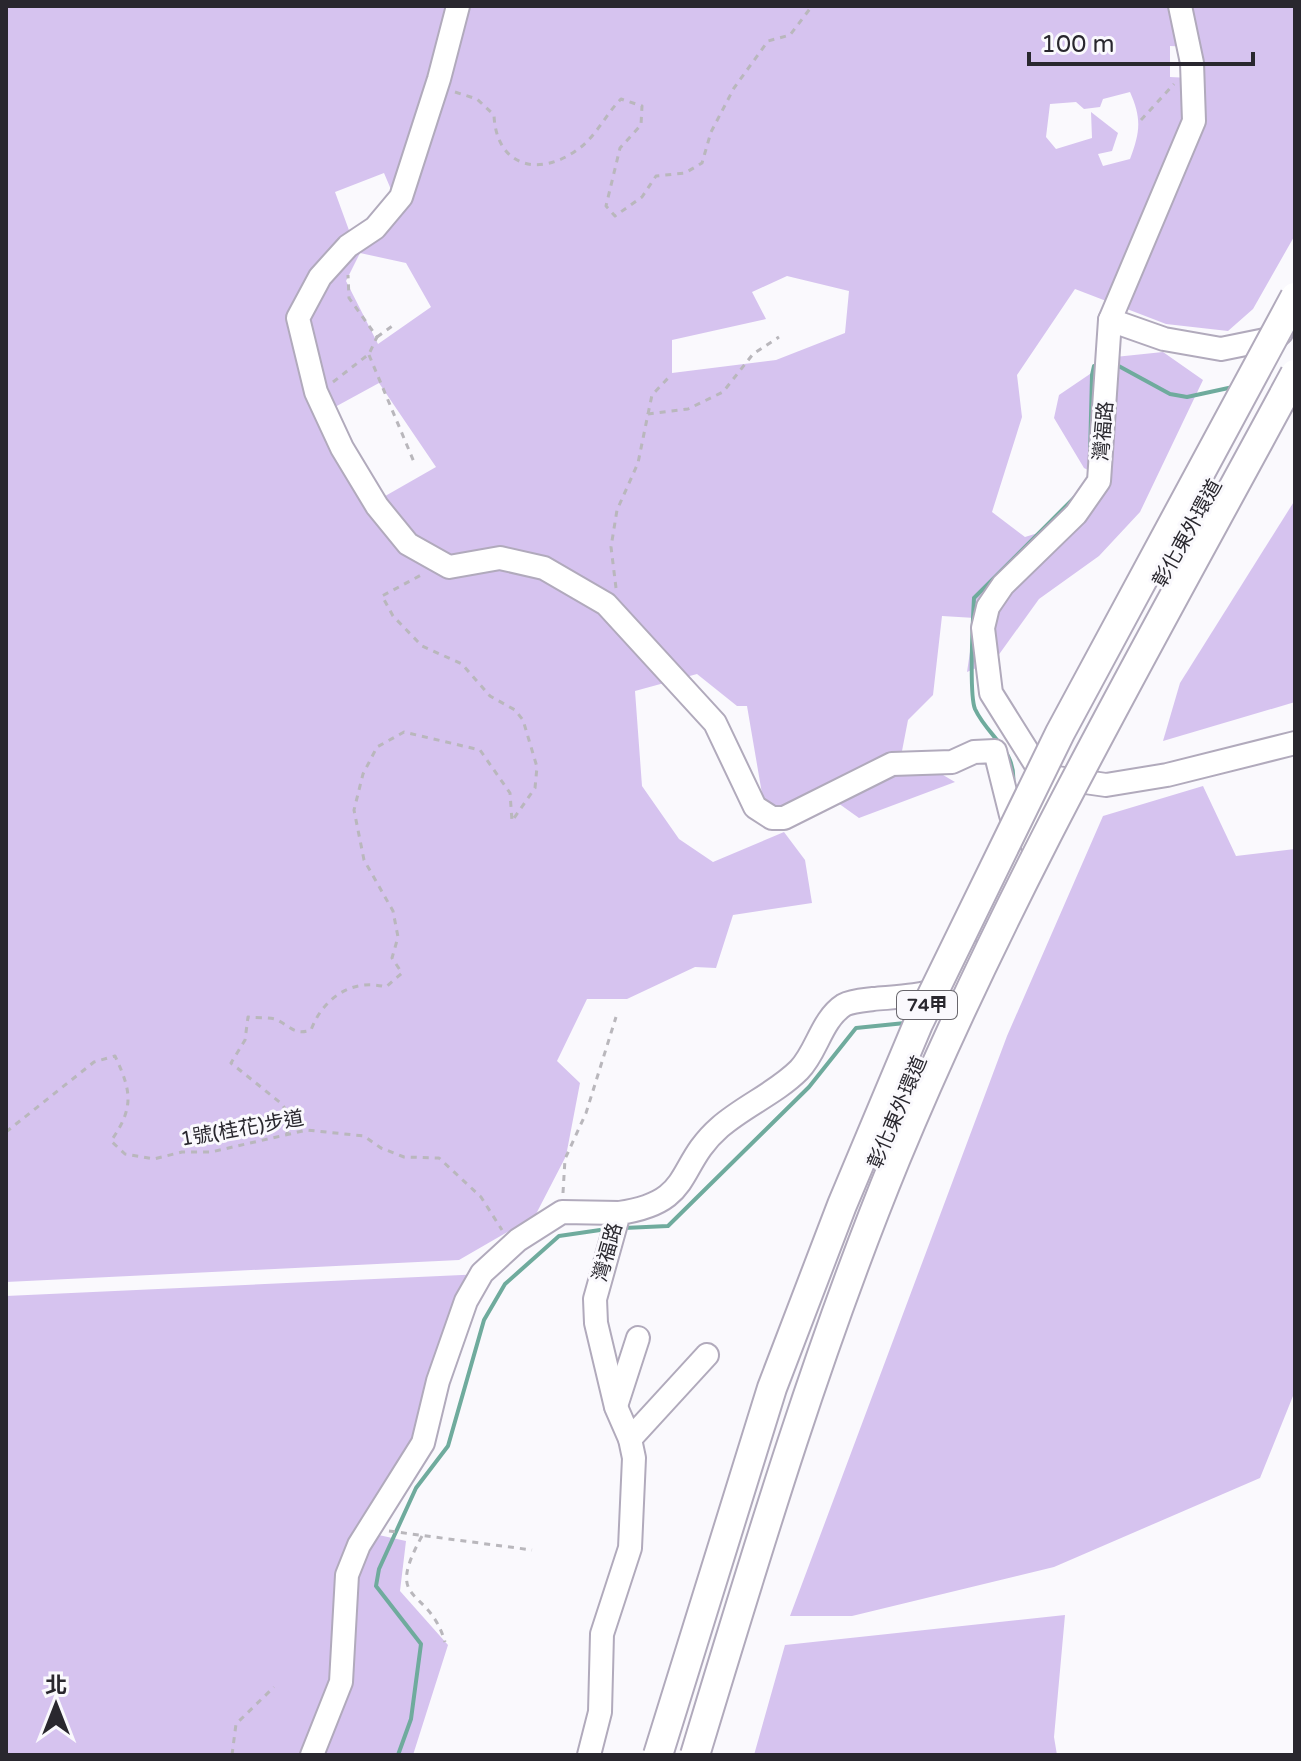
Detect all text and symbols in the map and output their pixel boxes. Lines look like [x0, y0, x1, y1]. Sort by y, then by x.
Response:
scale bar [1029, 16, 1253, 66]
text: 100 m [1041, 30, 1115, 59]
street label: 灣福路 [1089, 400, 1119, 462]
street label: 彰化東外環道 [1148, 475, 1227, 592]
road number: 74甲 [897, 991, 957, 1019]
street label: 彰化東外環道 [863, 1052, 932, 1172]
street label: 1號(桂花)步道 [179, 1106, 306, 1152]
street label: 灣福路 [588, 1220, 628, 1284]
north arrow [16, 1665, 96, 1745]
text: 北 [45, 1673, 67, 1699]

